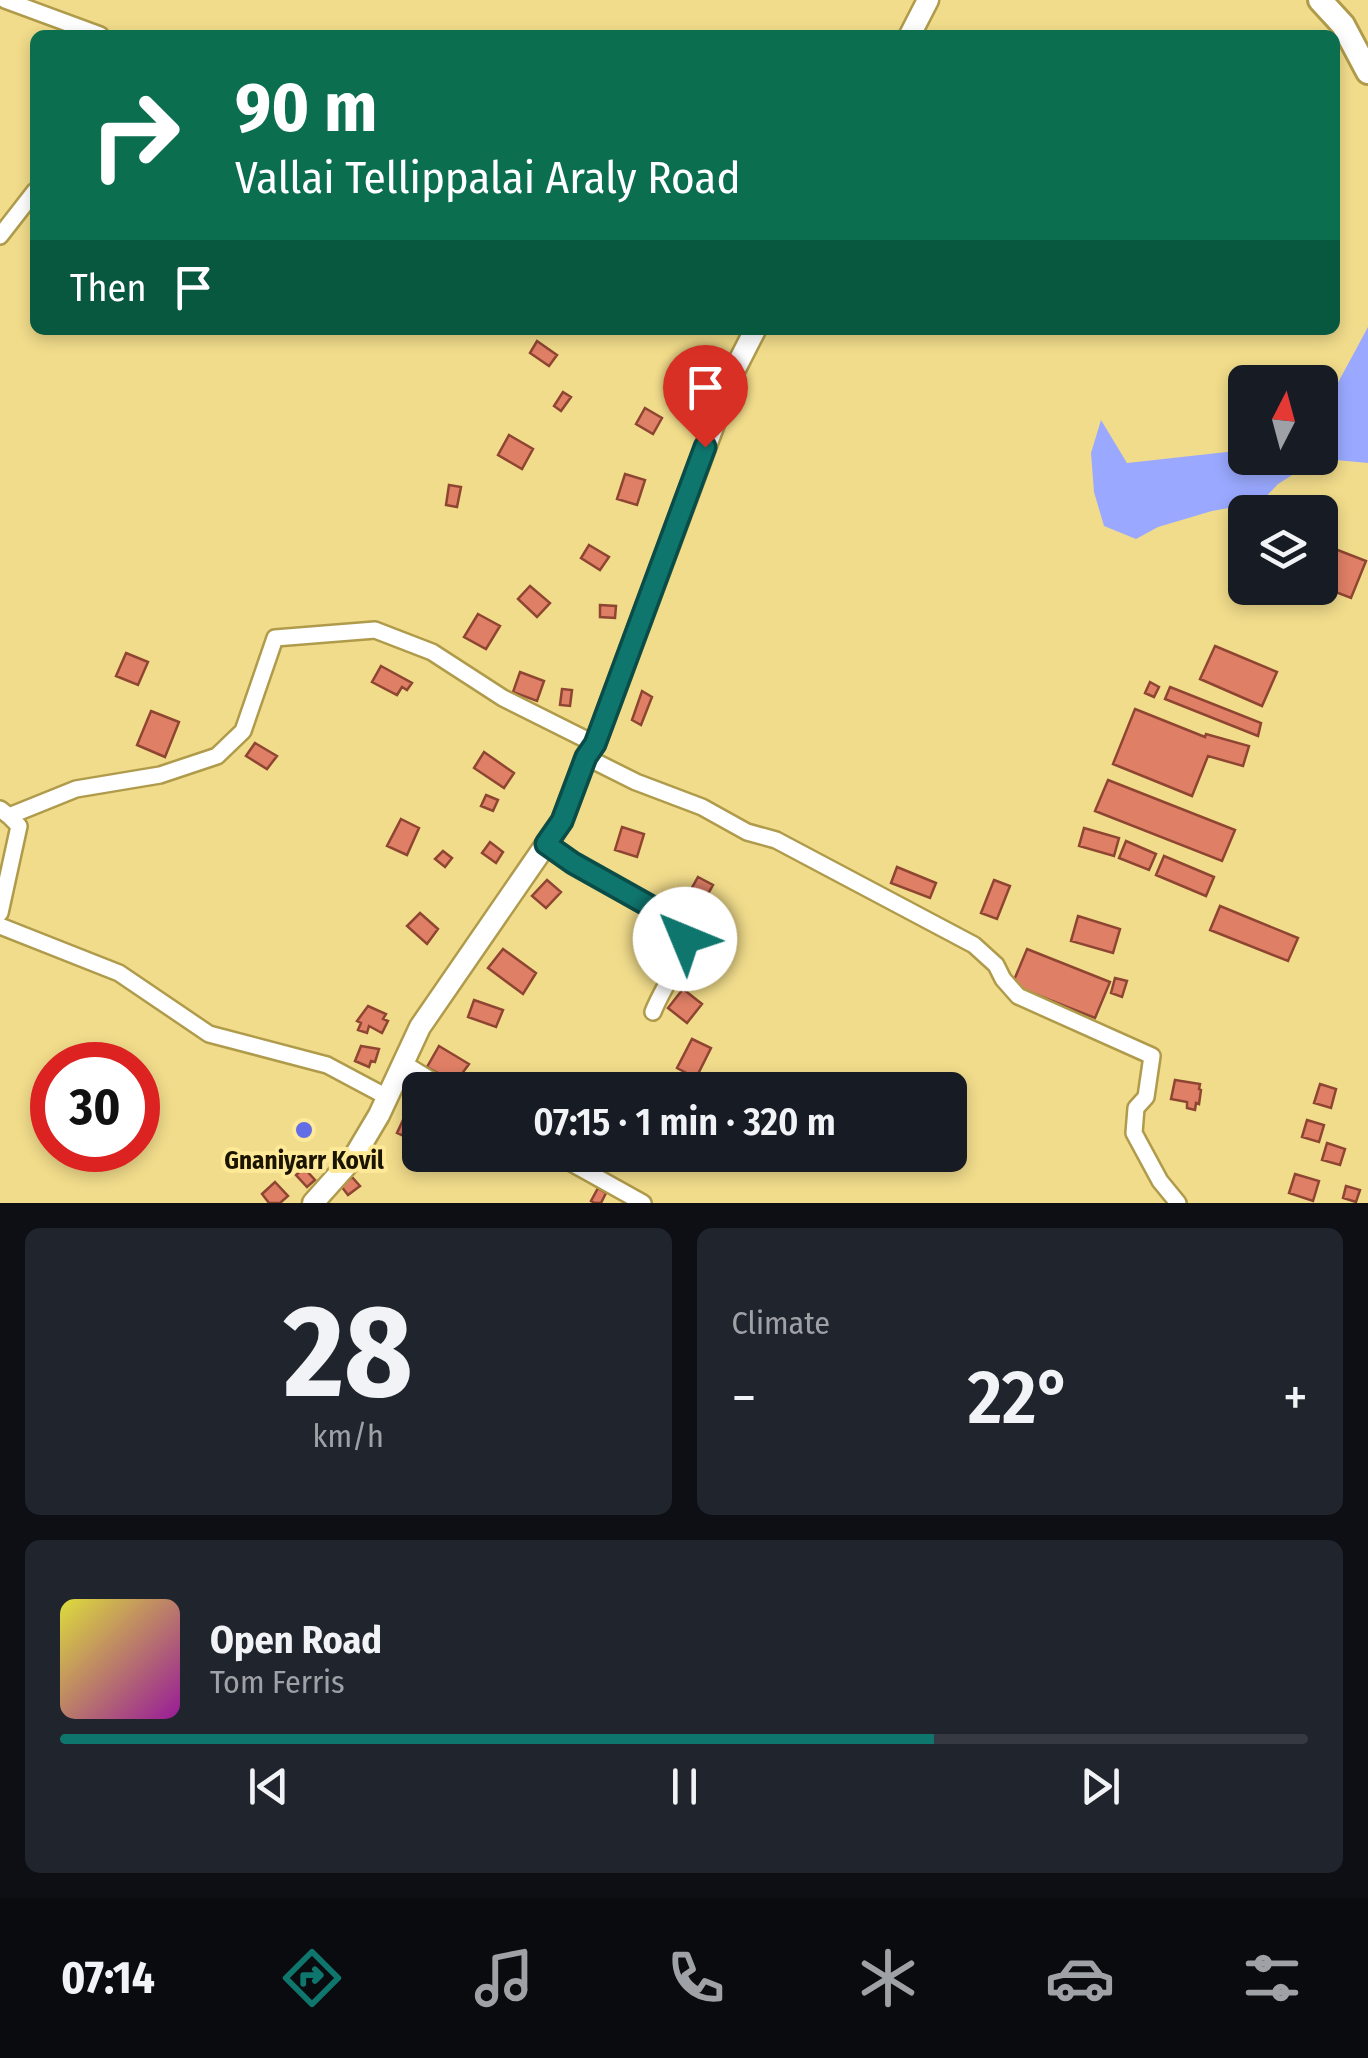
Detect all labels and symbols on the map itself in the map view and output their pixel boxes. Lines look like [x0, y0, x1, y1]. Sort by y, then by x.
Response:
pin [663, 345, 748, 448]
north arrow [1228, 365, 1338, 475]
position arrow [633, 887, 737, 991]
speed limit sign: 30 [30, 1042, 160, 1172]
marker: Gnaniyarr Kovil [293, 1119, 315, 1141]
place label: Gnaniyarr Kovil [224, 1146, 384, 1176]

